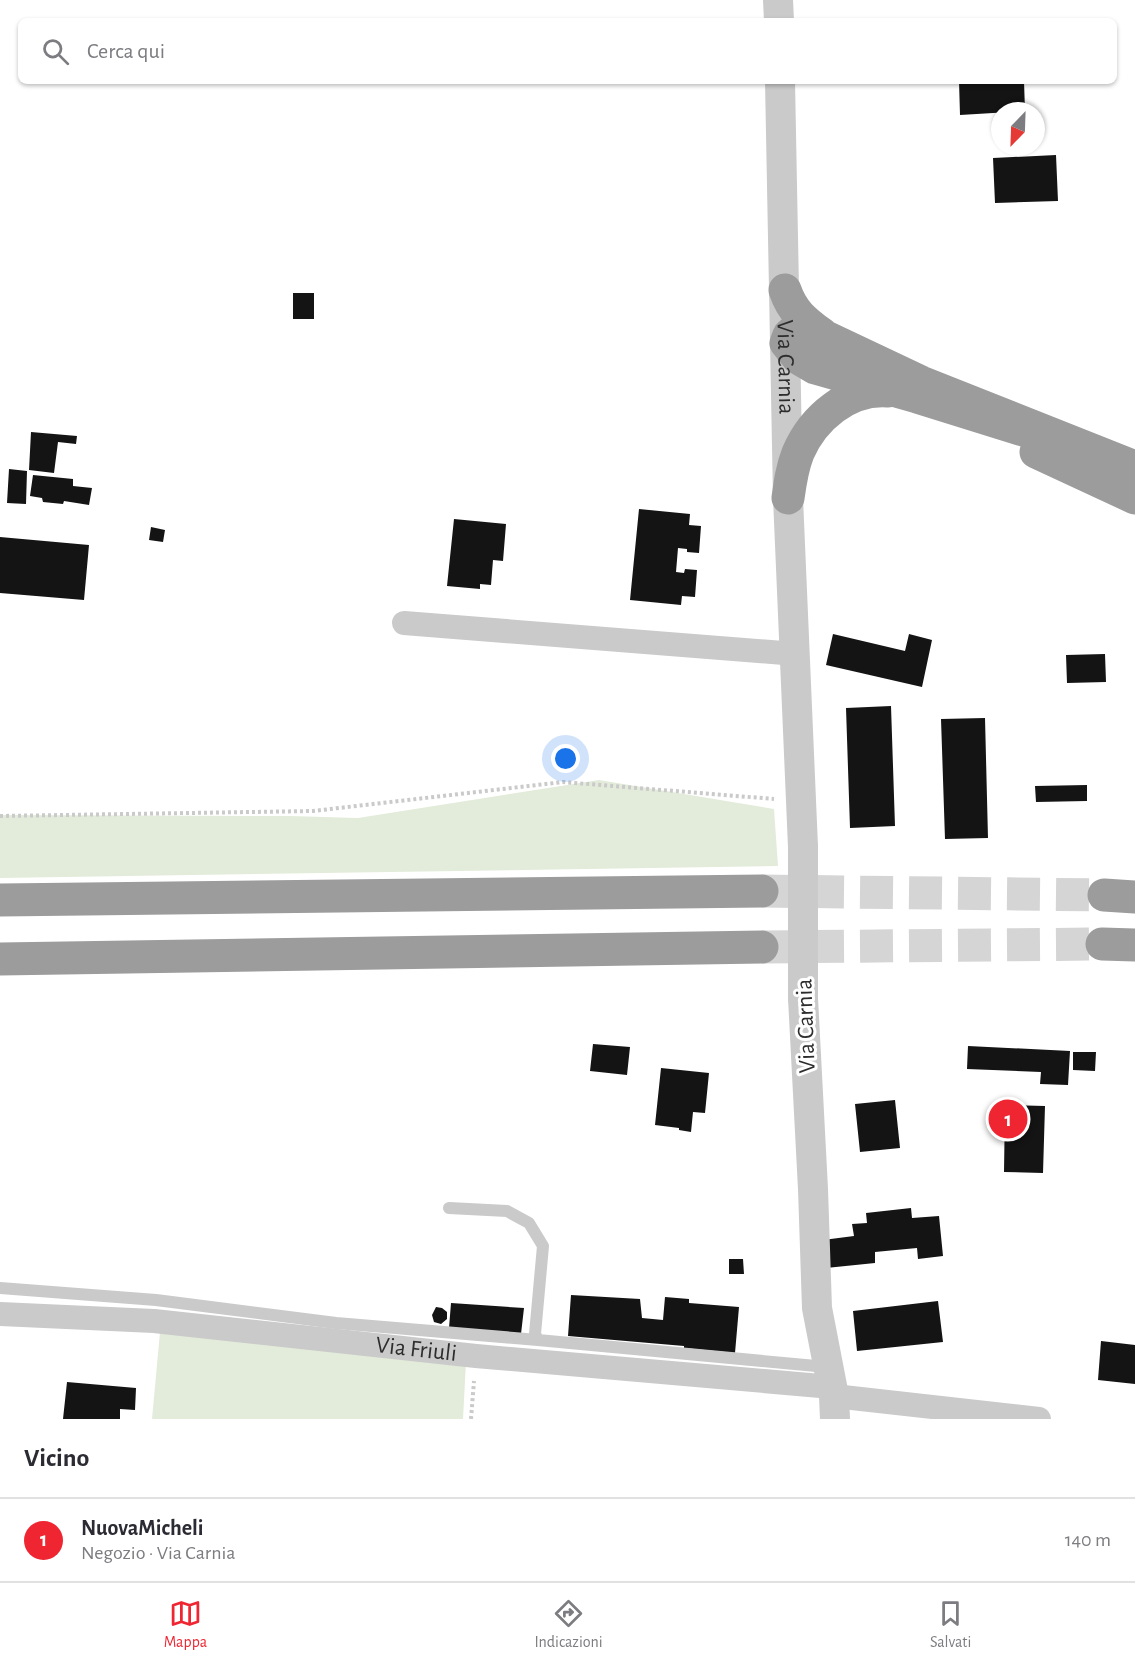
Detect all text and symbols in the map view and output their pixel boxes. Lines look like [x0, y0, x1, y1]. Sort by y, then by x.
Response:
search box [18, 18, 1117, 84]
icon: search [39, 35, 72, 68]
text: Cerca qui [87, 40, 165, 62]
north arrow [991, 102, 1045, 156]
street label: Via Carnia [773, 319, 798, 415]
your location [551, 744, 580, 773]
street label: Via Carnia [792, 978, 820, 1074]
pin: 1 [988, 1096, 1028, 1142]
street label: Via Friuli [374, 1333, 458, 1366]
text: Vicino [24, 1445, 89, 1471]
text: NuovaMicheli [81, 1517, 203, 1539]
text: 1 [40, 1530, 47, 1550]
text: 140 m [1065, 1530, 1111, 1550]
text: Negozio · Via Carnia [81, 1543, 236, 1563]
tab: Mappa [164, 1597, 207, 1652]
tab: Indicazioni [534, 1597, 603, 1652]
tab: Salvati [930, 1597, 971, 1652]

